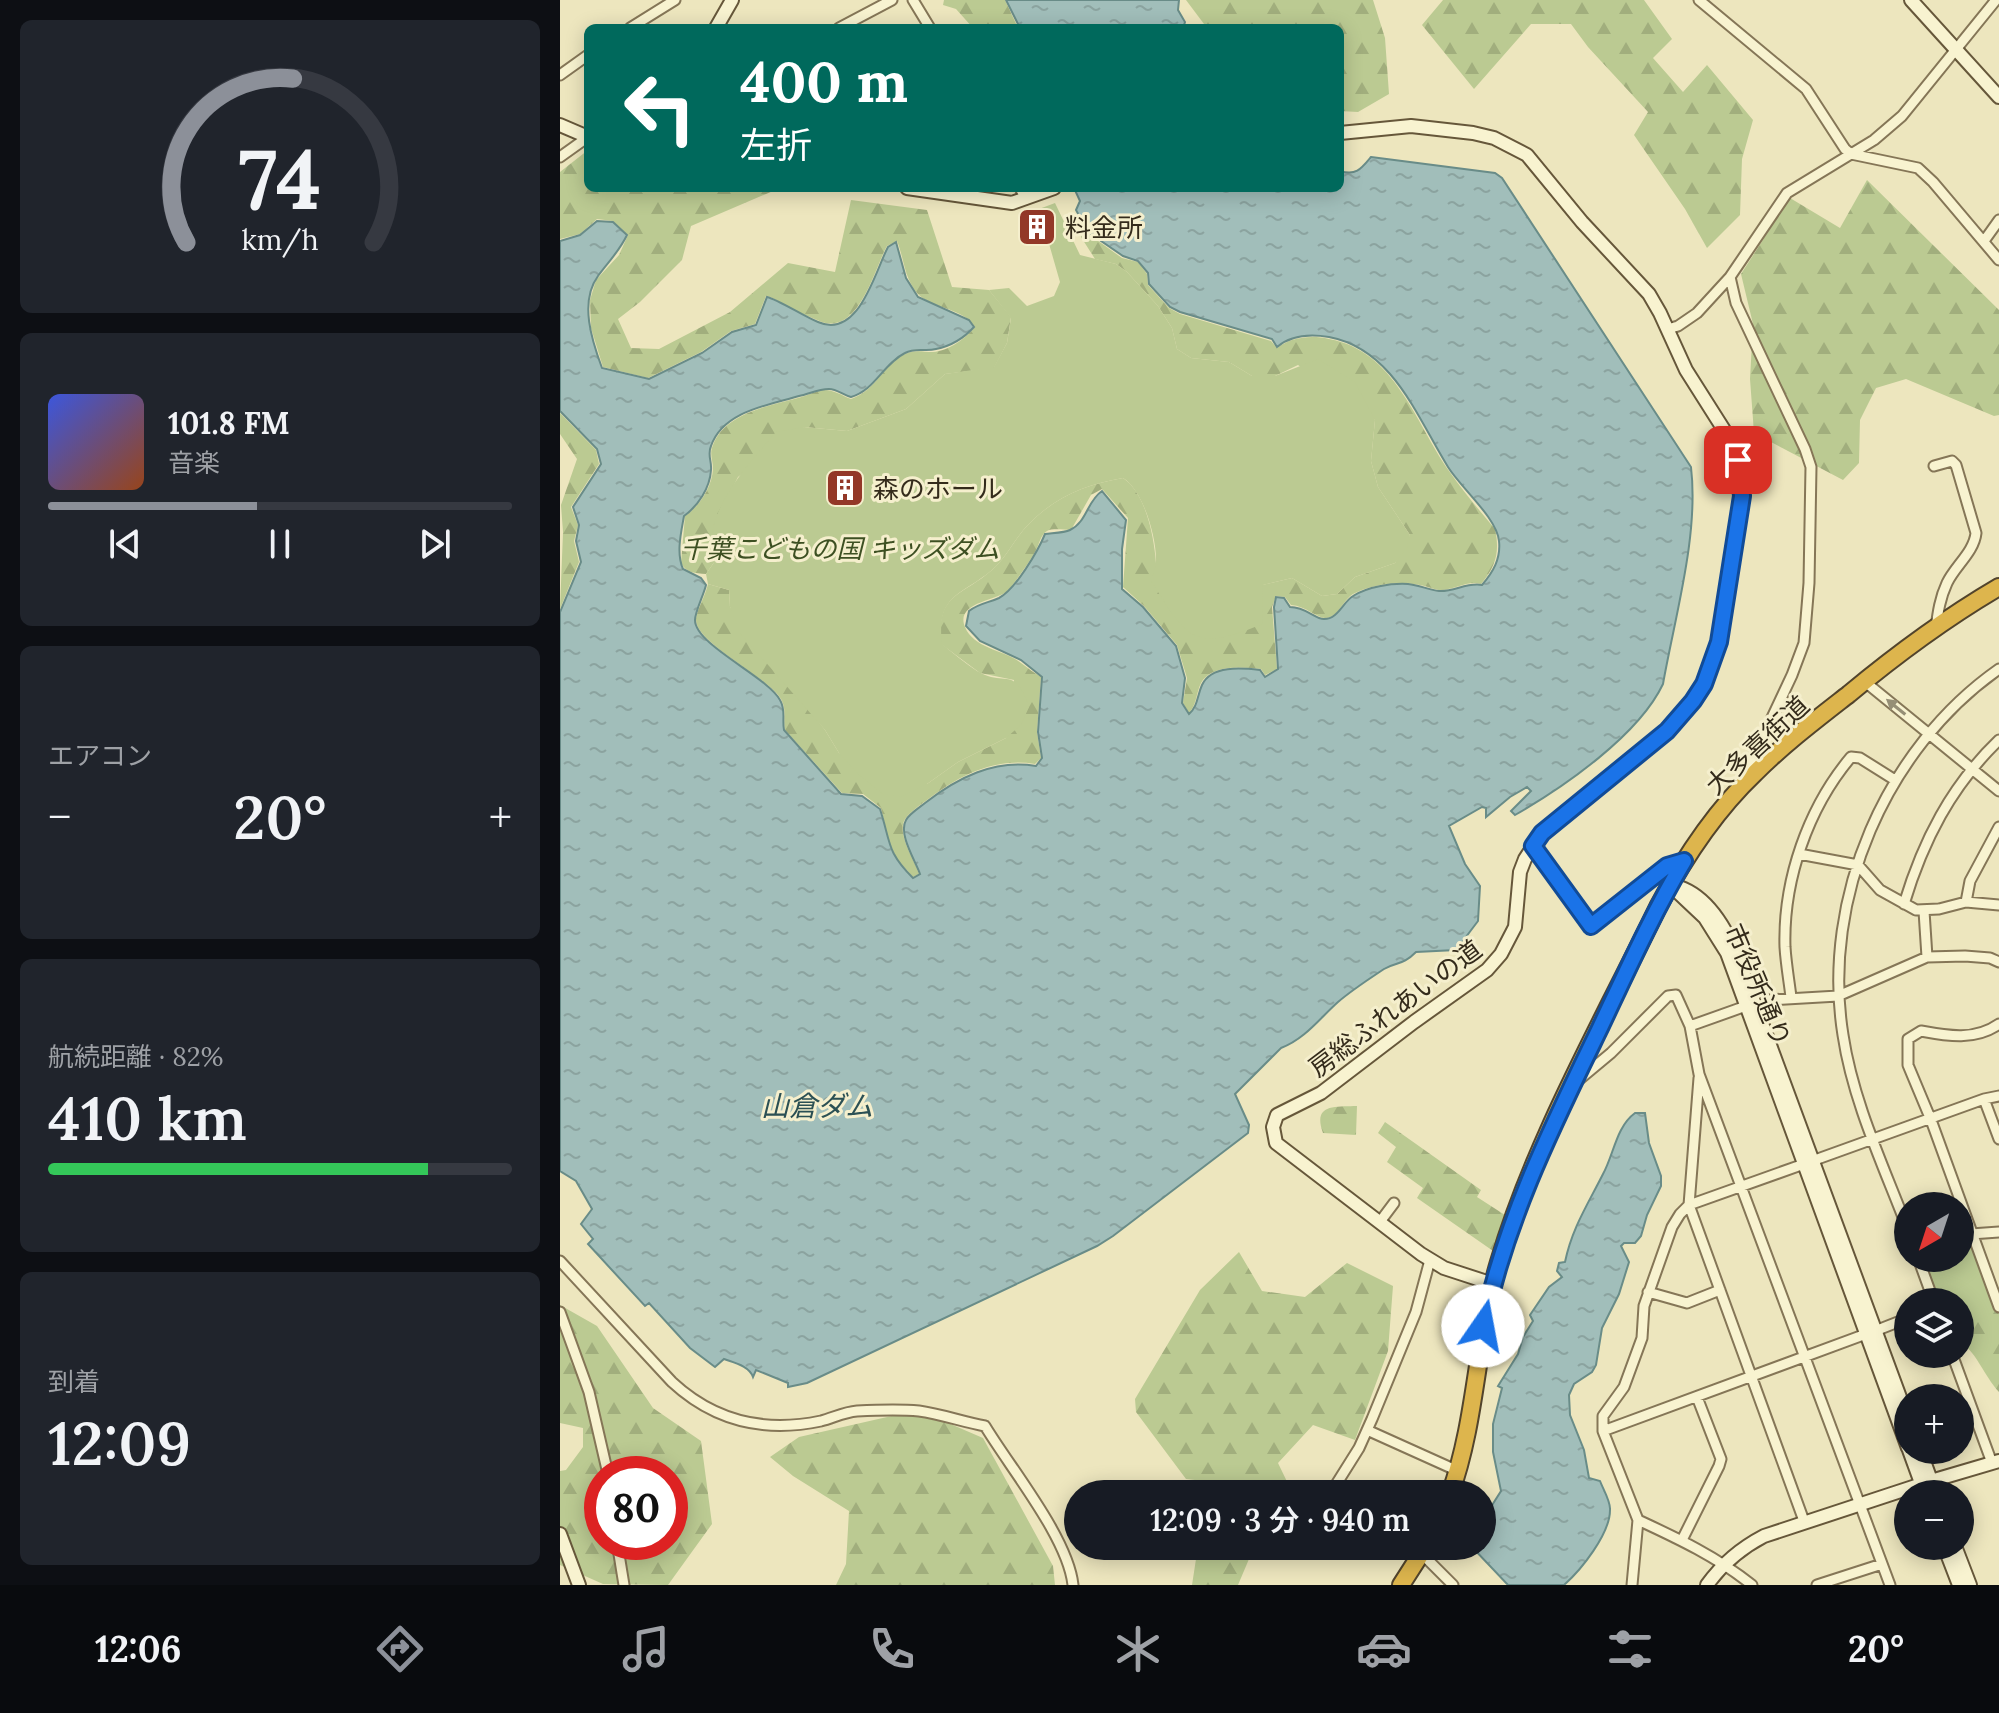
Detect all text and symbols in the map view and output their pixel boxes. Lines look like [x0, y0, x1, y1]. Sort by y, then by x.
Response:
text: 400 m [740, 46, 908, 117]
icon: left [608, 56, 712, 160]
text: 左折 [740, 122, 812, 168]
text: 74 [239, 124, 321, 231]
building icon: 料金所 [1016, 206, 1058, 248]
place label: 料金所 [1065, 211, 1143, 244]
text: km/h [241, 221, 319, 258]
text: 101.8 FM [168, 404, 290, 442]
pin [1704, 426, 1772, 494]
icon: arrive [1716, 438, 1760, 482]
text: 音楽 [168, 446, 220, 479]
building icon: 森のホール [824, 467, 866, 509]
place label: 森のホール [873, 472, 1003, 505]
icon: previous [103, 522, 147, 566]
icon: pause [258, 522, 302, 566]
icon: next [413, 522, 457, 566]
park label: 千葉こどもの国 キッズダム [681, 532, 999, 565]
street label: 大多喜街道 [1698, 689, 1816, 801]
one-way arrow [1886, 699, 1906, 716]
text: エアコン [48, 739, 152, 772]
text: 20° [233, 779, 327, 855]
text: − [48, 789, 71, 845]
text: + [489, 789, 512, 845]
street label: 市役所通り [1717, 919, 1799, 1051]
street label: 房総ふれあいの道 [1302, 932, 1488, 1084]
text: 航続距離 · 82% [48, 1040, 223, 1073]
text: 410 km [48, 1080, 247, 1156]
water label: 山倉ダム [761, 1088, 873, 1124]
north arrow [1894, 1192, 1974, 1272]
map controls [1894, 1192, 1974, 1560]
position arrow [1441, 1284, 1525, 1368]
button: layers [1894, 1288, 1974, 1368]
text: 到着 [48, 1365, 100, 1398]
button: + [1894, 1384, 1974, 1464]
text: 12:09 [48, 1405, 191, 1481]
speed limit sign: 80 [584, 1456, 688, 1560]
button: − [1894, 1480, 1974, 1560]
text: 12:09 · 3 分 · 940 m [1150, 1501, 1410, 1539]
icon: directions [372, 1621, 428, 1677]
icon: music [618, 1621, 674, 1677]
icon: phone [864, 1621, 920, 1677]
icon: climate [1110, 1621, 1166, 1677]
icon: car [1356, 1621, 1412, 1677]
icon: filters [1602, 1621, 1658, 1677]
text: 12:06 [95, 1626, 181, 1672]
text: 20° [1848, 1626, 1904, 1672]

